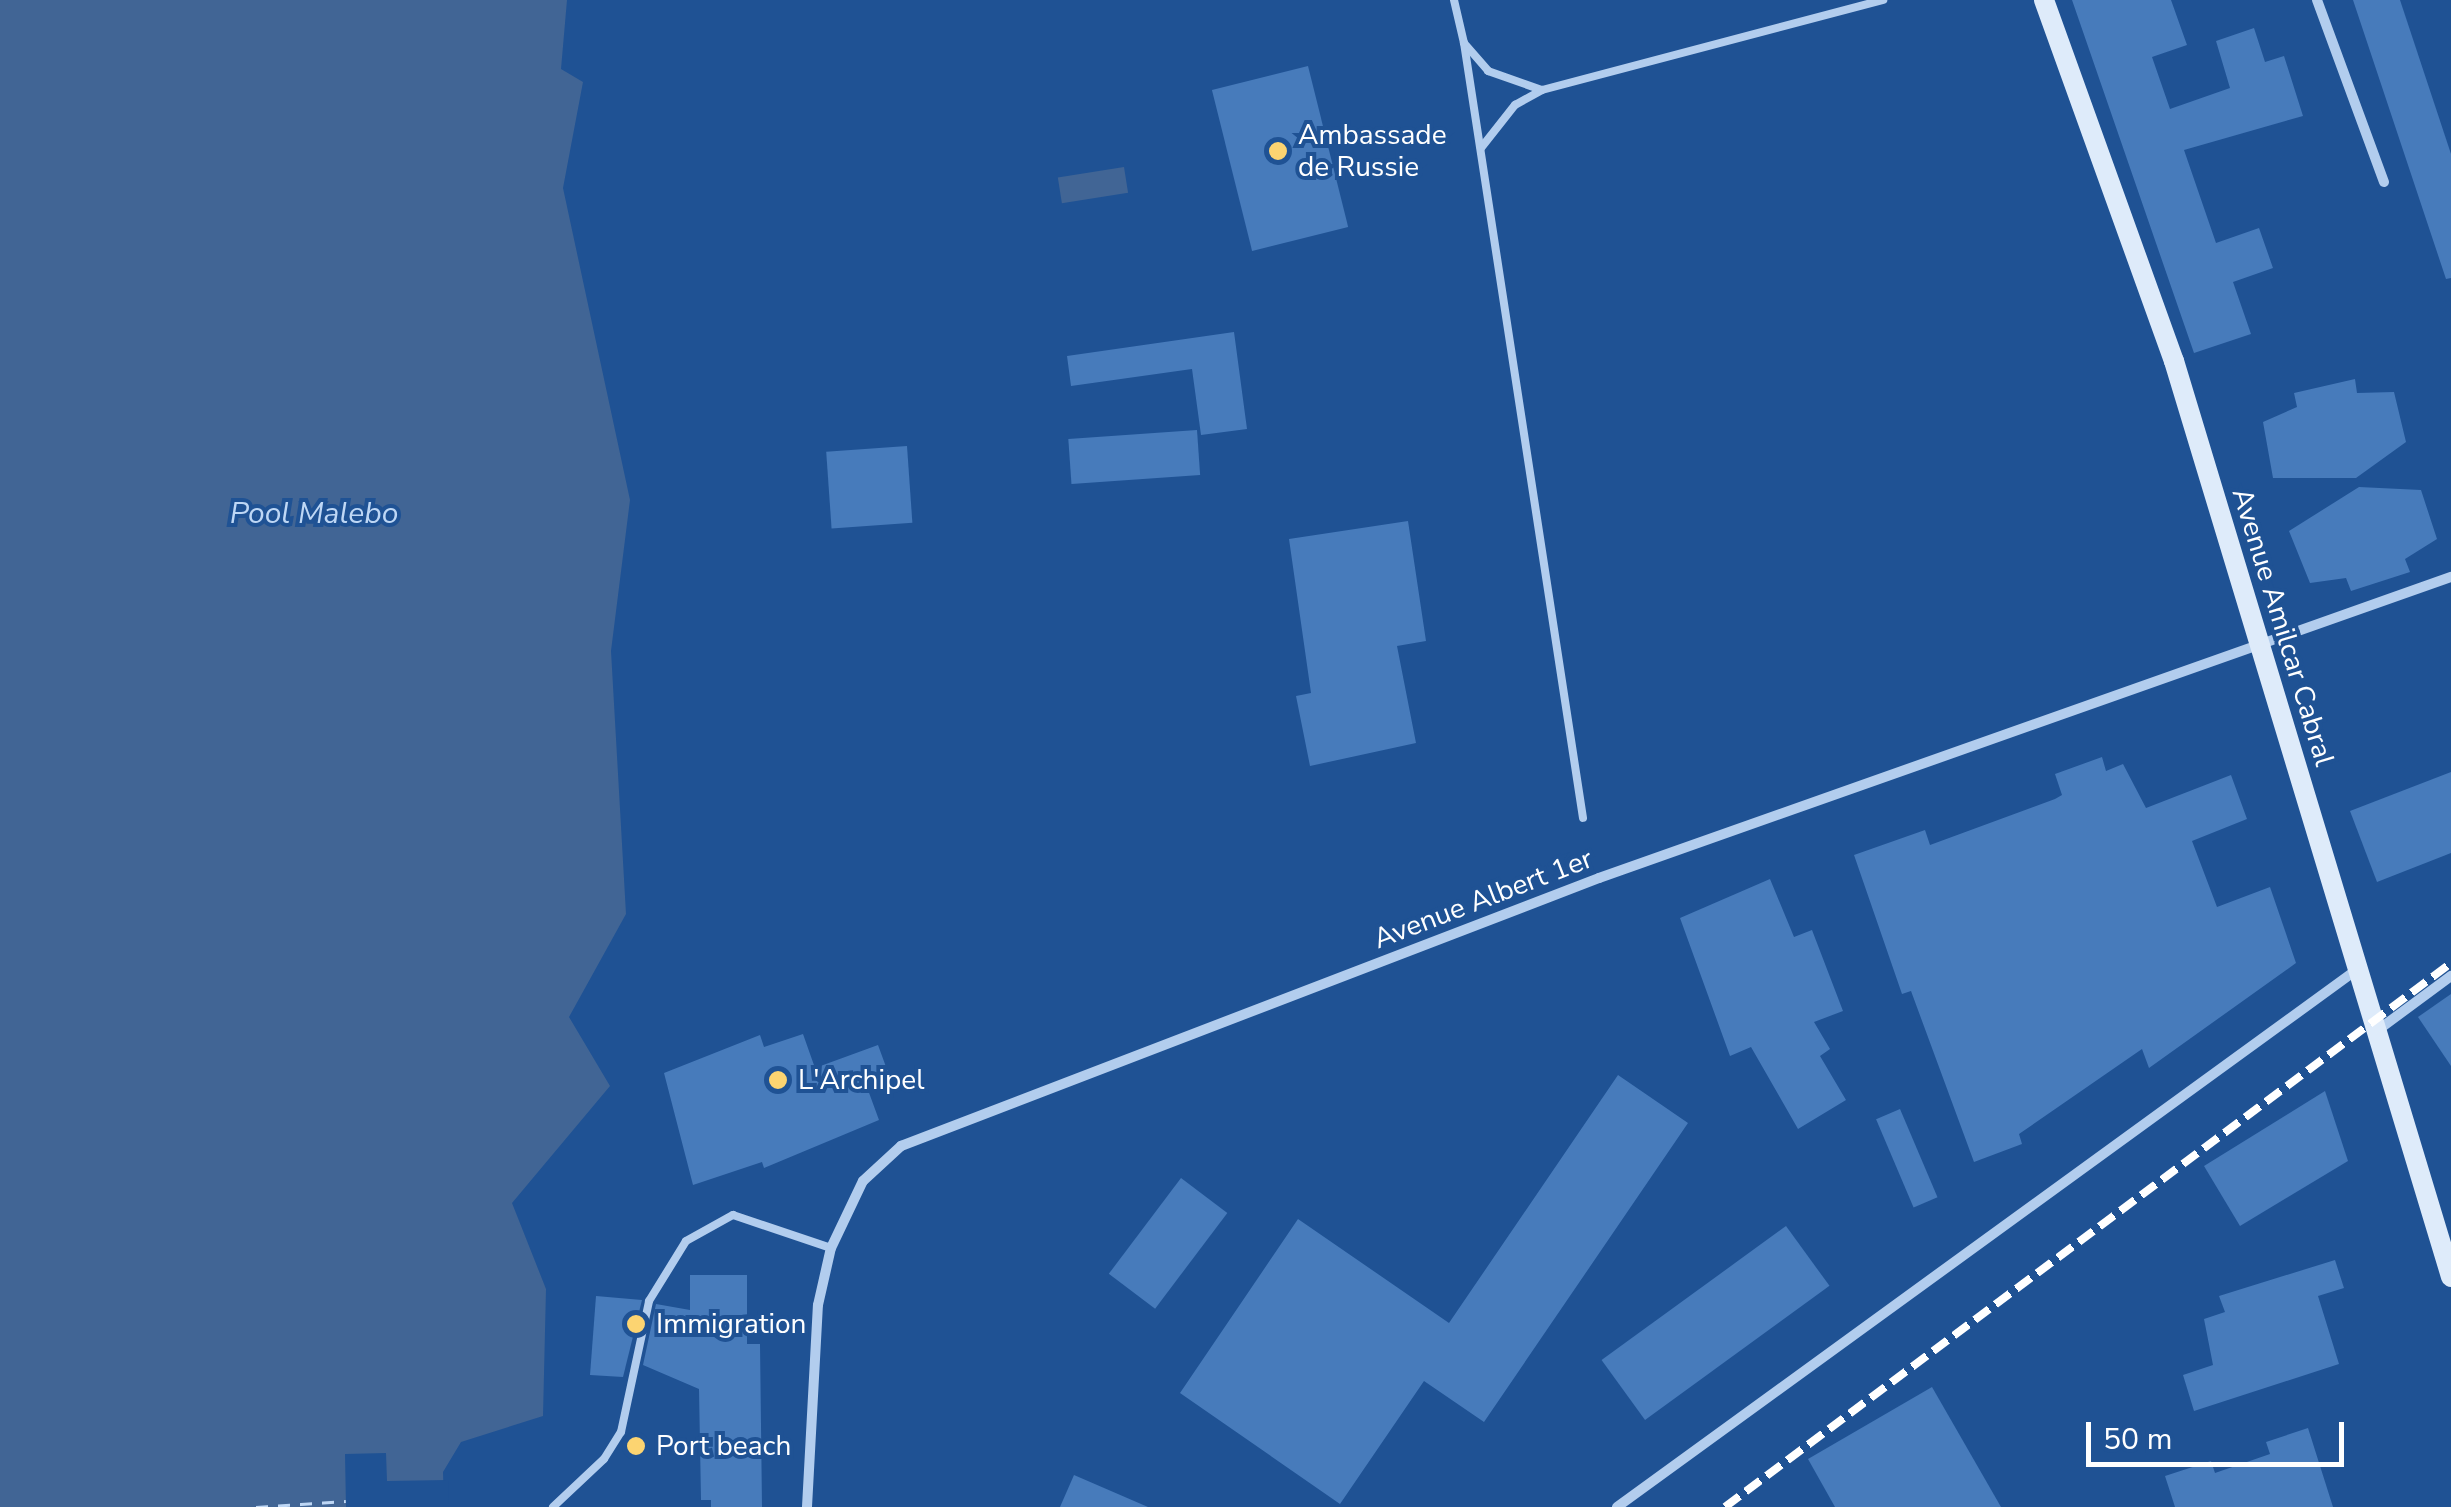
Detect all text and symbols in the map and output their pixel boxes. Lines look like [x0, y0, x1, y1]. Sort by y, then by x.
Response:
place label: Ambassade de Russie [1298, 118, 1447, 184]
marker: Ambassade de Russie [1267, 140, 1289, 162]
street label: Avenue Amilcar Cabral [2225, 484, 2341, 770]
water label: Pool Malebo [230, 496, 398, 532]
street label: Avenue Albert 1er [1369, 842, 1597, 956]
place label: L'Archipel [798, 1063, 925, 1097]
marker: L'Archipel [767, 1069, 789, 1091]
place label: Immigration [656, 1307, 806, 1341]
marker: Immigration [625, 1313, 647, 1335]
scale bar [2091, 1402, 2348, 1464]
text: 50 m [2103, 1419, 2172, 1460]
place label: Port beach [656, 1429, 791, 1463]
marker: Port beach [625, 1435, 647, 1457]

